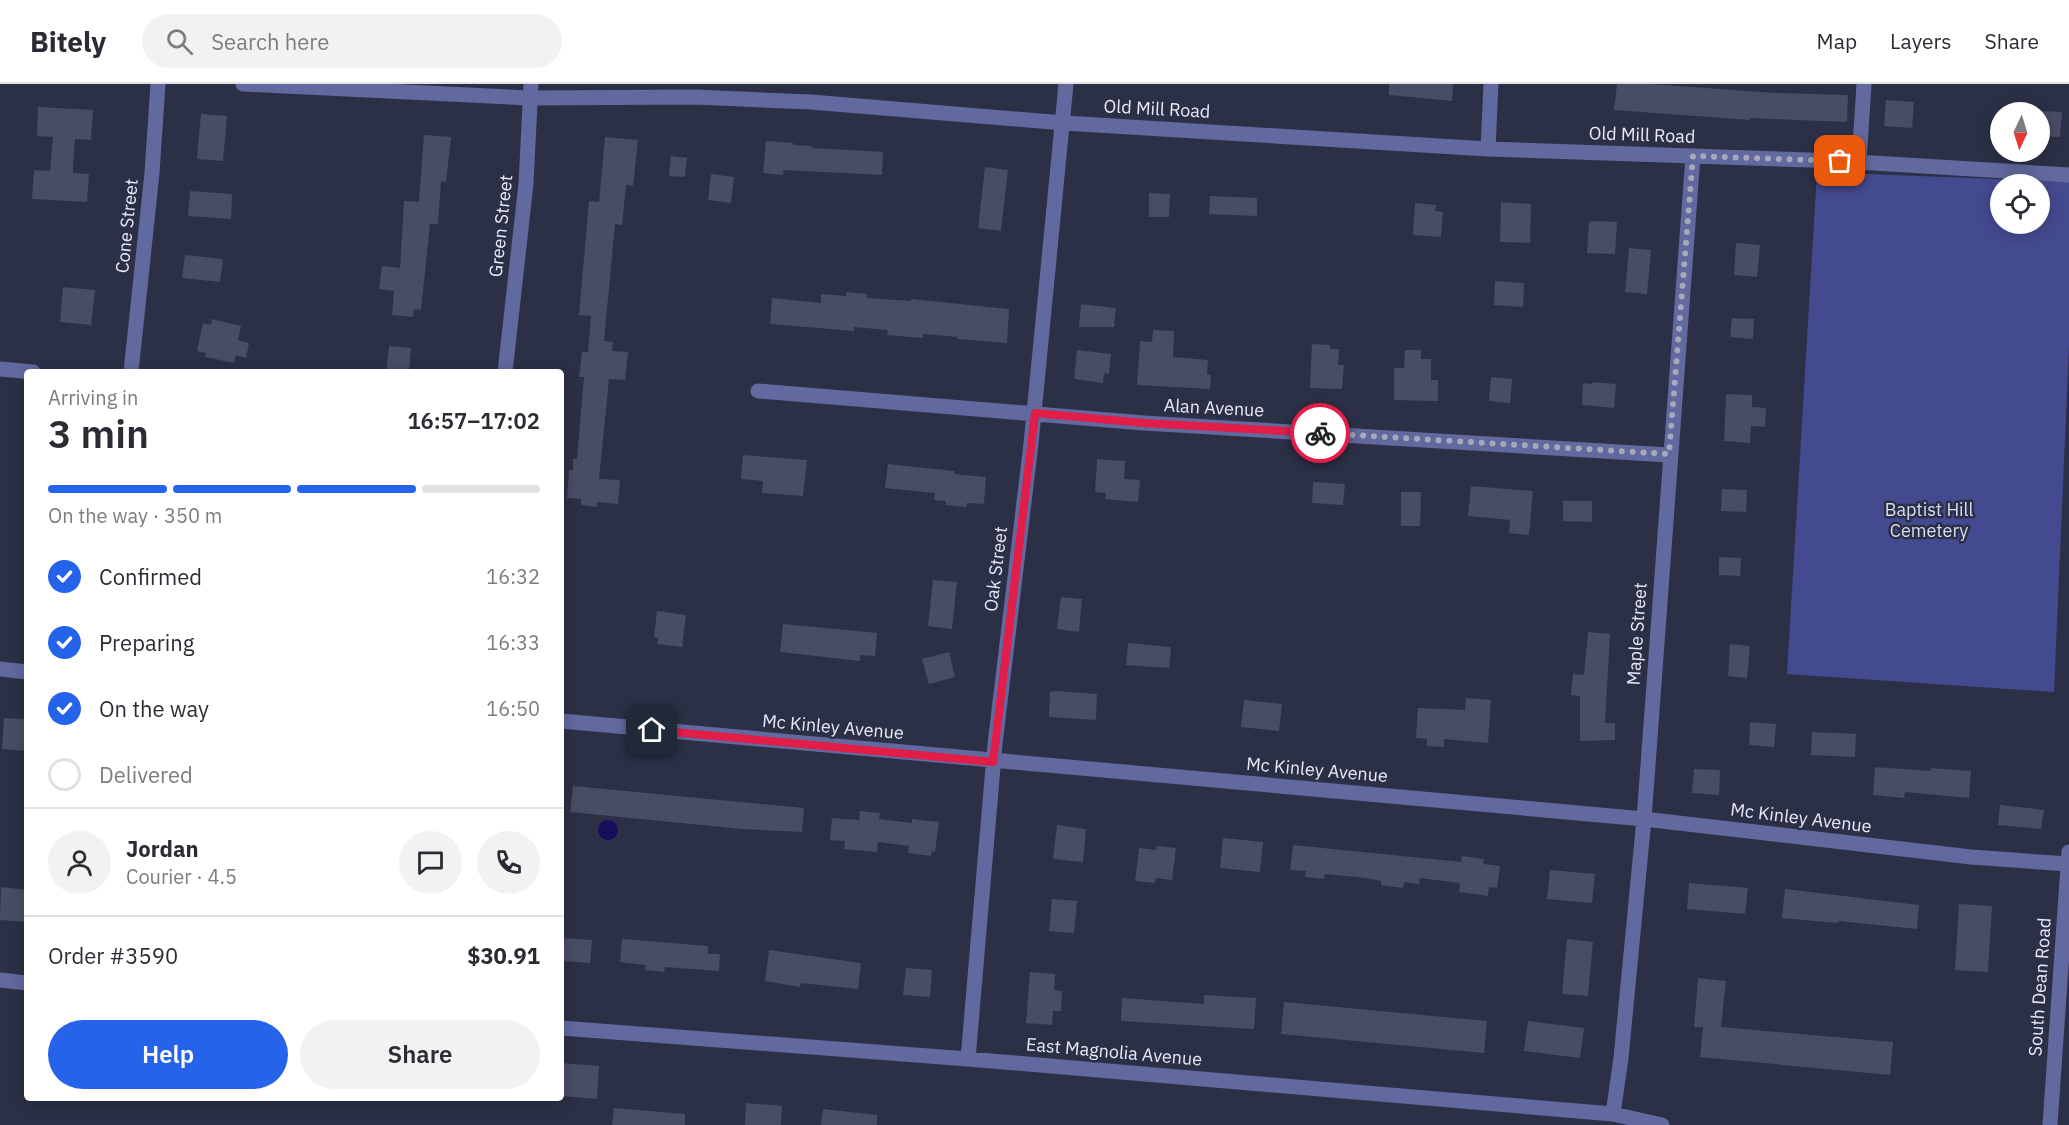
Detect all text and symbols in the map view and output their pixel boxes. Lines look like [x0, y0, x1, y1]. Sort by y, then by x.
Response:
search box [142, 14, 562, 68]
text: Bitely [30, 23, 106, 60]
icon: search [163, 25, 196, 58]
text: Search here [211, 27, 329, 56]
text: Map [1817, 27, 1857, 55]
text: Layers [1890, 27, 1952, 55]
text: Share [1985, 27, 2039, 55]
street label: Old Mill Road [1103, 94, 1211, 123]
north arrow [1990, 102, 2050, 162]
map controls [1990, 102, 2050, 234]
street label: Old Mill Road [1588, 121, 1696, 148]
pin [1814, 135, 1865, 186]
icon: bag [1823, 144, 1856, 177]
street label: Green Street [484, 174, 517, 278]
button: locate [1990, 174, 2050, 234]
street label: Cone Street [110, 178, 143, 274]
text: Arriving in [48, 384, 138, 411]
street label: Alan Avenue [1163, 393, 1265, 422]
courier [1290, 403, 1350, 463]
text: 16:57–17:02 [407, 406, 540, 435]
text: 3 min [48, 408, 149, 459]
icon: bike [1304, 417, 1337, 450]
park label: Baptist Hill Cemetery [1885, 498, 1973, 542]
text: On the way · 350 m [48, 502, 222, 529]
street label: Oak Street [979, 525, 1012, 613]
icon: check [48, 560, 81, 593]
text: Confirmed [99, 562, 202, 591]
text: 16:32 [486, 563, 540, 590]
street label: Maple Street [1621, 582, 1652, 686]
icon: check [48, 626, 81, 659]
text: Preparing [99, 628, 194, 657]
text: 16:33 [486, 629, 540, 656]
icon: check [48, 692, 81, 725]
text: On the way [99, 694, 209, 723]
text: 16:50 [486, 695, 540, 722]
pin [626, 704, 677, 755]
street label: Mc Kinley Avenue [761, 709, 905, 744]
icon: home [635, 713, 668, 746]
street label: Mc Kinley Avenue [1245, 752, 1389, 787]
text: Delivered [99, 760, 193, 789]
street label: Mc Kinley Avenue [1729, 797, 1873, 838]
button: person [48, 831, 111, 894]
button: chat [399, 831, 462, 894]
button: phone [477, 831, 540, 894]
text: Jordan [126, 834, 199, 863]
text: Courier · 4.5 [126, 863, 237, 890]
street label: South Dean Road [2023, 917, 2056, 1057]
text: Order #3590 [48, 941, 178, 970]
text: $30.91 [467, 941, 540, 970]
button: Help [48, 1020, 288, 1089]
button: Share [300, 1020, 540, 1089]
street label: East Magnolia Avenue [1025, 1032, 1203, 1071]

